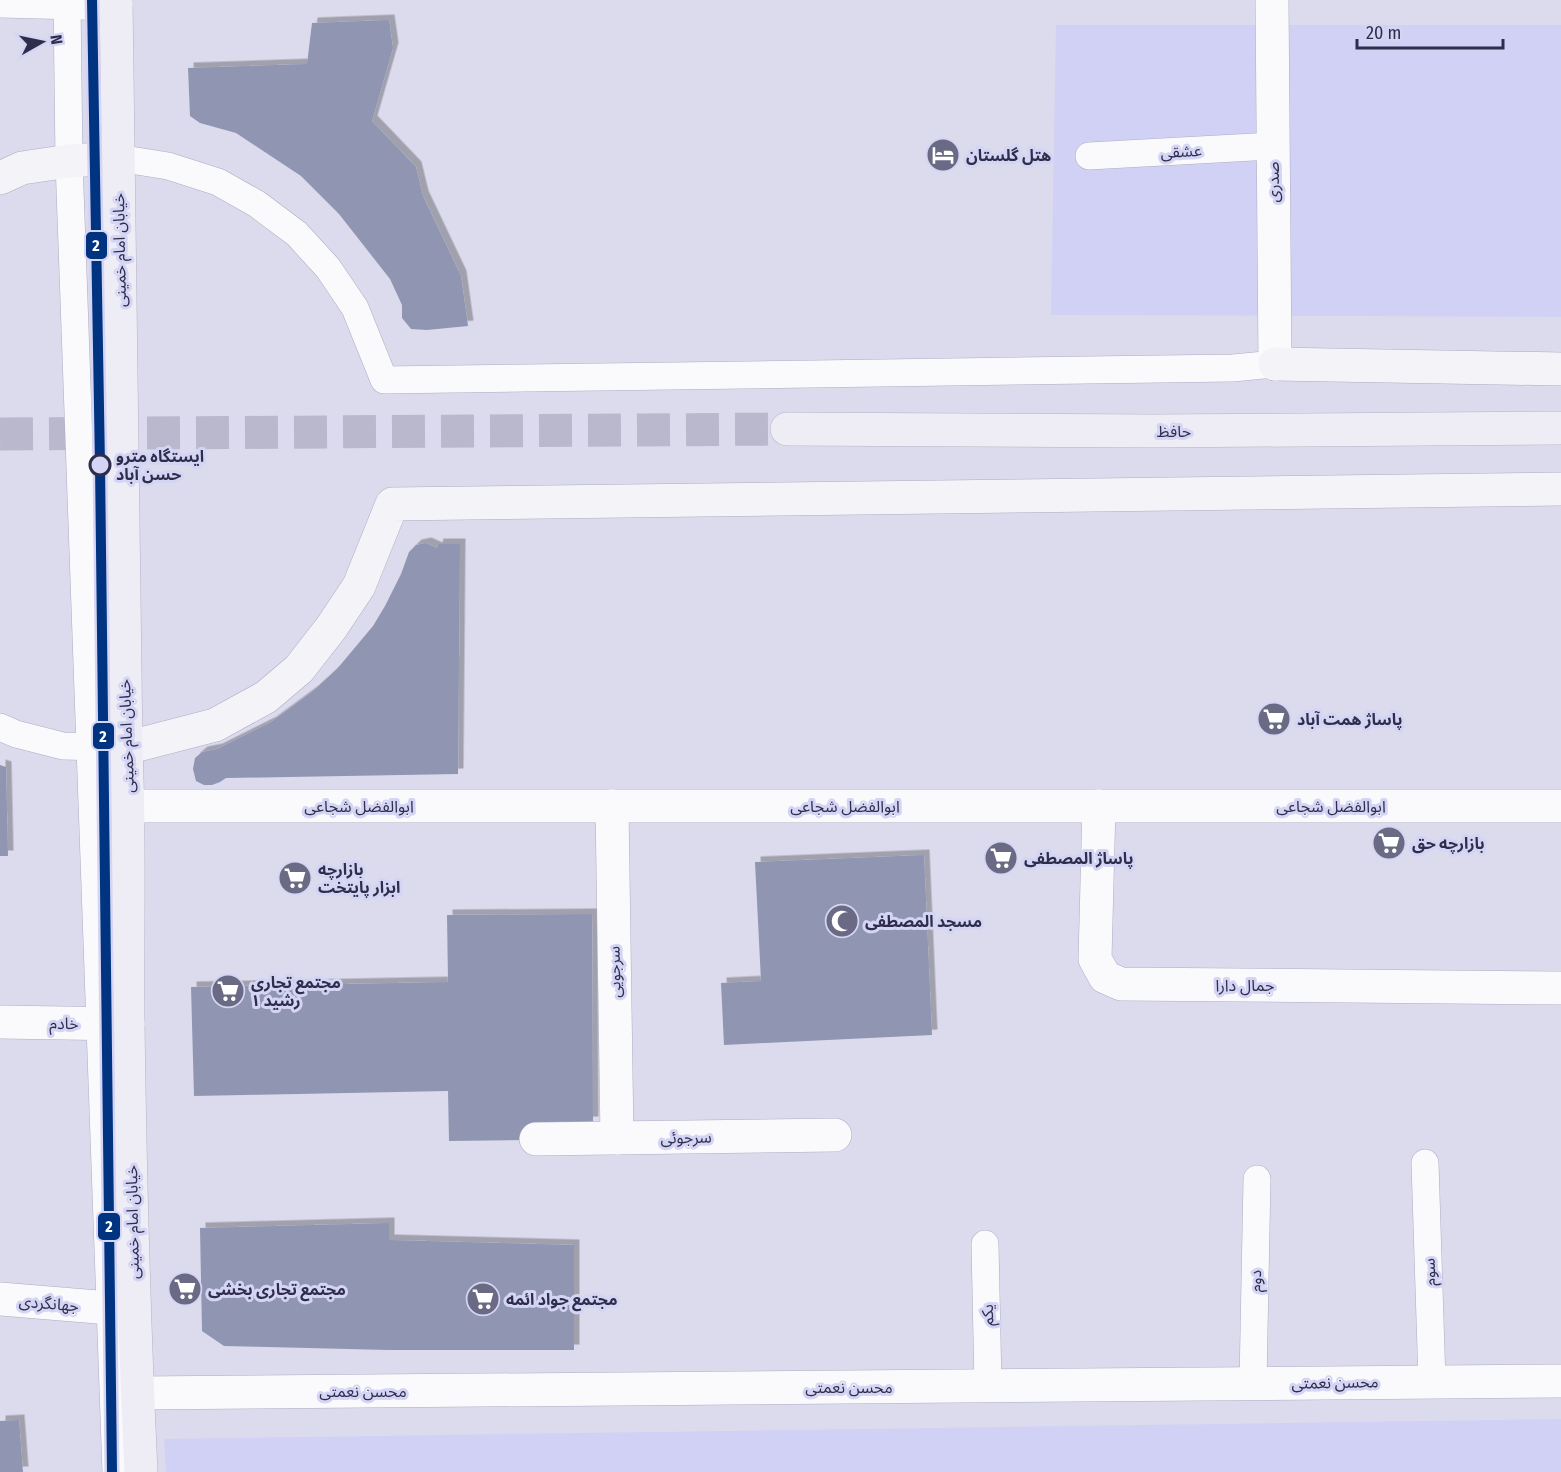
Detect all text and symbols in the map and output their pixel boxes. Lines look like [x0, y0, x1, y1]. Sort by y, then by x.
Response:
north arrow [12, 12, 72, 72]
scale bar [1357, 12, 1502, 50]
text: 20 m [1366, 22, 1401, 44]
text: N [46, 34, 66, 46]
hotel icon: هتل گلستان [925, 137, 961, 173]
street label: عشقی [1160, 141, 1202, 162]
place label: هتل گلستان [966, 146, 1051, 165]
street label: صدری [1264, 162, 1283, 203]
street label: خیابان امام خمینی [109, 193, 133, 307]
line badge: 2 [85, 231, 108, 260]
text: 2 [91, 236, 100, 255]
street label: حافظ [1157, 422, 1191, 441]
place label: ایستگاه مترو حسن آباد [116, 447, 204, 484]
marker: ایستگاه مترو حسن آباد [89, 454, 111, 476]
street label: خیابان امام خمینی [115, 679, 141, 793]
supermarket icon: پاساژ همت آباد [1256, 701, 1292, 737]
place label: پاساژ همت آباد [1297, 710, 1403, 730]
line badge: 2 [92, 722, 115, 750]
text: 2 [98, 727, 107, 746]
street label: ابوالفضل شجاعی [304, 797, 414, 816]
street label: ابوالفضل شجاعی [790, 797, 900, 816]
street label: ابوالفضل شجاعی [1276, 797, 1386, 816]
supermarket icon: بازارچه حق [1371, 825, 1407, 861]
place label: بازارچه حق [1412, 834, 1485, 854]
supermarket icon: پاساژ المصطفی [983, 840, 1019, 876]
place label: پاساژ المصطفی [1024, 849, 1134, 869]
supermarket icon: بازارچه ابزار پایتخت [277, 860, 313, 896]
place label: بازارچه ابزار پایتخت [318, 860, 400, 898]
mosque icon: مسجد المصطفی [824, 903, 860, 939]
place label: مسجد المصطفی [865, 912, 982, 931]
street label: سرجویی [605, 946, 624, 998]
supermarket icon: مجتمع تجاری رشید ۱ [210, 973, 246, 1009]
place label: مجتمع تجاری رشید ۱ [251, 973, 341, 1010]
street label: جمال دارا [1216, 976, 1274, 996]
street label: خادم [49, 1014, 79, 1036]
street label: سرجوئی [660, 1128, 712, 1147]
street label: خیابان امام خمینی [122, 1165, 146, 1279]
line badge: 2 [97, 1212, 121, 1241]
text: 2 [104, 1217, 113, 1236]
street label: سوم [1420, 1258, 1442, 1286]
street label: دوم [1246, 1270, 1268, 1292]
supermarket icon: مجتمع تجاری بخشی [167, 1271, 203, 1307]
place label: مجتمع تجاری بخشی [208, 1280, 346, 1302]
supermarket icon: مجتمع جواد ائمه [465, 1281, 501, 1317]
place label: مجتمع جواد ائمه [506, 1290, 618, 1312]
street label: جهانگردی [18, 1291, 80, 1316]
street label: یکم [978, 1304, 1000, 1326]
street label: محسن نعمتی [1291, 1372, 1379, 1393]
street label: محسن نعمتی [805, 1378, 893, 1397]
street label: محسن نعمتی [319, 1382, 407, 1401]

